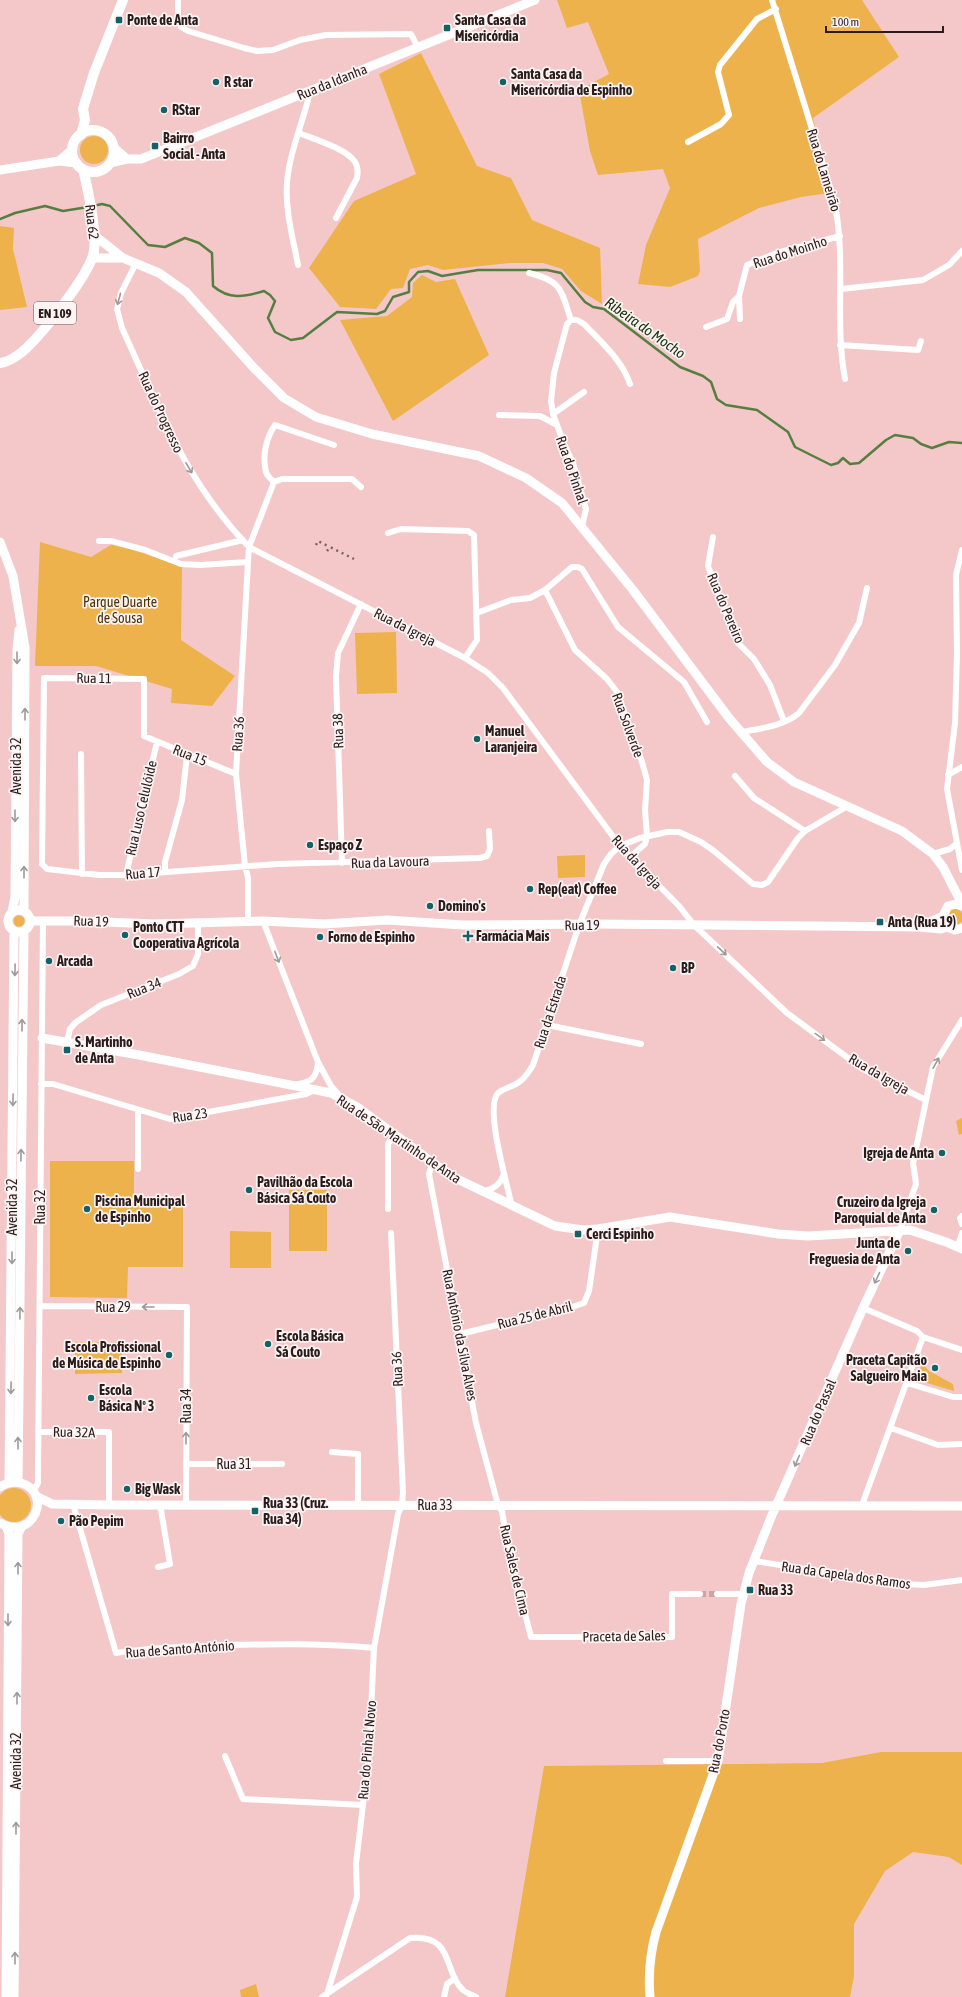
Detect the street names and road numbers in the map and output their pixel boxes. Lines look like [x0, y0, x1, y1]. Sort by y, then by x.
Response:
street label: Rua da Idanha [295, 61, 369, 103]
street label: Rua do Lameirão [804, 127, 844, 213]
street label: Rua 62 [82, 203, 102, 241]
street label: Rua do Moinho [751, 233, 829, 271]
road number: EN 109 [34, 302, 76, 324]
street label: Rua do Progresso [135, 369, 187, 455]
street label: Rua do Pinhal [553, 434, 591, 506]
street label: Rua do Pereiro [704, 570, 748, 646]
street label: Rua da Igreja [371, 605, 439, 649]
street label: Rua 11 [76, 670, 112, 686]
street label: Rua Solverde [609, 691, 647, 759]
street label: Rua 38 [329, 713, 347, 749]
street label: Rua 36 [229, 715, 247, 752]
street label: Avenida 32 [8, 737, 24, 795]
street label: Rua 15 [171, 741, 209, 769]
street label: Rua Luso Celulóide [122, 759, 160, 857]
street label: Rua da Igreja [609, 832, 665, 892]
street label: Rua da Lavoura [350, 853, 430, 871]
street label: Rua 17 [125, 863, 161, 883]
street label: Rua 19 [73, 912, 109, 930]
street label: Rua 19 [564, 917, 600, 933]
street label: Rua 34 [125, 974, 164, 1002]
street label: Rua da Estrada [531, 974, 569, 1050]
street label: Rua da Igreja [846, 1050, 912, 1098]
street label: Rua de São Martinho de Anta [334, 1091, 464, 1187]
street label: Rua 23 [171, 1105, 209, 1125]
street label: Avenida 32 [4, 1178, 20, 1236]
street label: Rua 32 [32, 1189, 48, 1225]
street label: Rua António da Silva Alves [439, 1268, 481, 1402]
street label: Rua 25 de Abril [496, 1298, 574, 1332]
street label: Rua 29 [95, 1299, 131, 1315]
street label: Rua 36 [388, 1351, 406, 1387]
street label: Rua do Passal [797, 1376, 839, 1448]
street label: Rua 34 [178, 1388, 194, 1424]
street label: Rua 32A [53, 1424, 95, 1440]
street label: Rua 31 [216, 1456, 252, 1472]
street label: Rua 33 [417, 1497, 453, 1513]
street label: Rua Sales de Cima [497, 1523, 533, 1617]
street label: Rua da Capela dos Ramos [780, 1558, 912, 1592]
street label: Praceta de Sales [582, 1627, 666, 1645]
street label: Rua de Santo António [125, 1637, 235, 1661]
street label: Rua do Pinhal Novo [355, 1700, 379, 1800]
street label: Rua do Porto [705, 1708, 733, 1774]
street label: Avenida 32 [8, 1732, 24, 1790]

